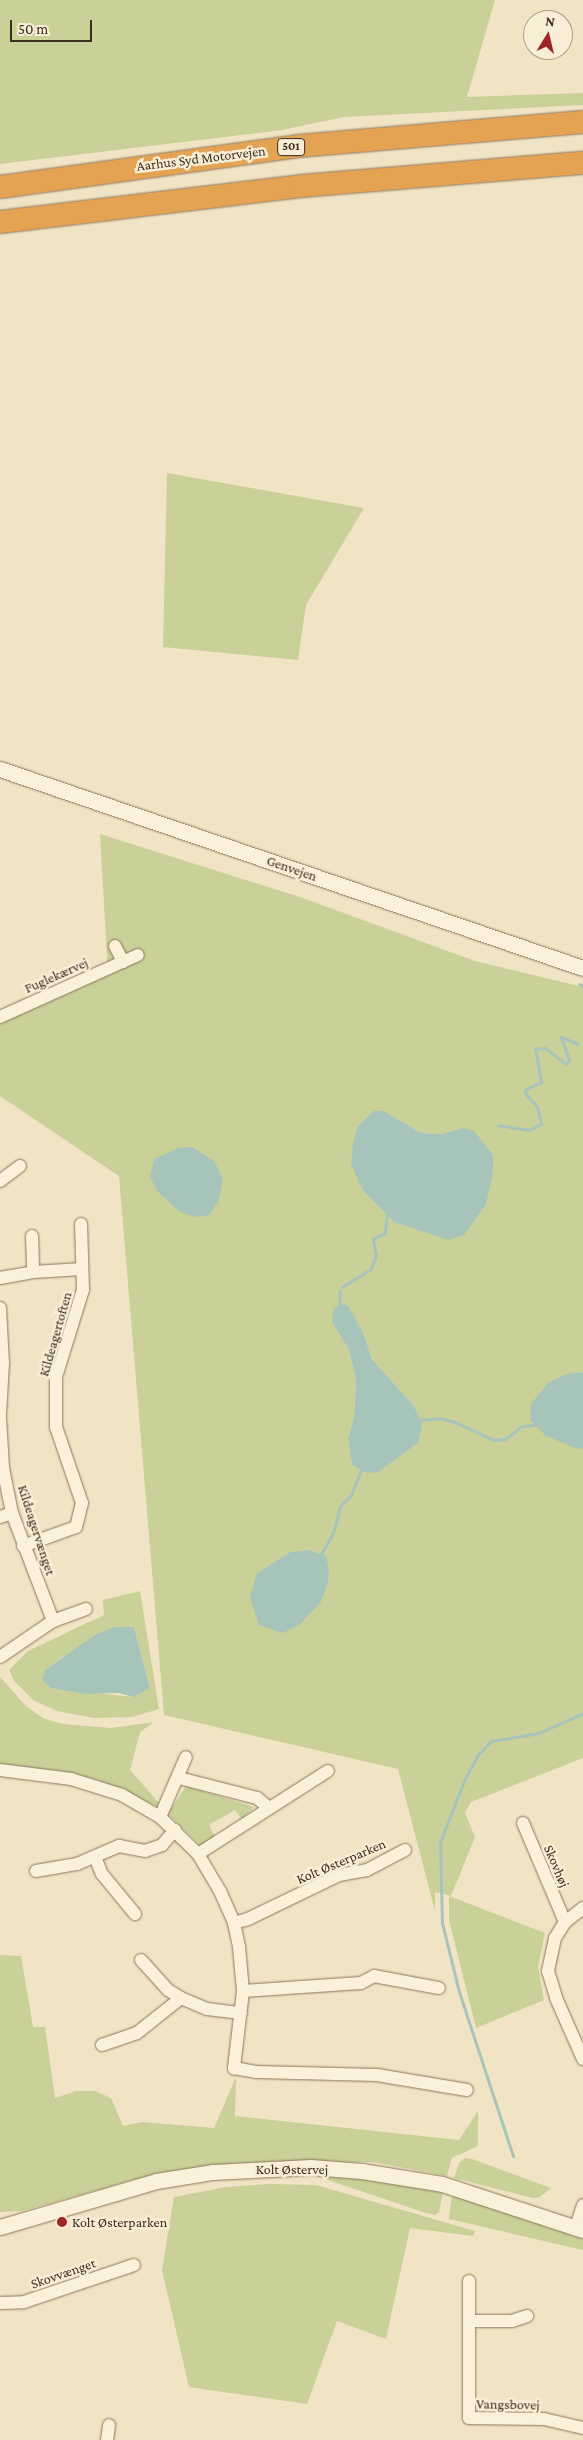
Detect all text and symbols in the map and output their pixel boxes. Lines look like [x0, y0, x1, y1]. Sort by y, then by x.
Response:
scale bar [12, 10, 95, 42]
north arrow [523, 10, 573, 60]
text: N [544, 13, 556, 30]
text: 50 m [18, 21, 48, 37]
road number: 501 [276, 138, 306, 156]
street label: Aarhus Syd Motorvejen [136, 142, 266, 174]
street label: Genvejen [265, 852, 319, 884]
street label: Fuglekærvej [22, 954, 90, 996]
street label: Kildeagertoften [35, 1290, 75, 1378]
street label: Kildeagervænget [14, 1483, 60, 1577]
street label: Kolt Østerparken [294, 1835, 388, 1887]
street label: Skovhøj [541, 1842, 573, 1890]
street label: Kolt Østervej [256, 2161, 328, 2177]
place label: Kolt Østerparken [72, 2214, 167, 2230]
marker: Kolt Østerparken [56, 2216, 68, 2228]
street label: Skovvænget [28, 2254, 98, 2292]
street label: Vangsbovej [476, 2395, 540, 2413]

